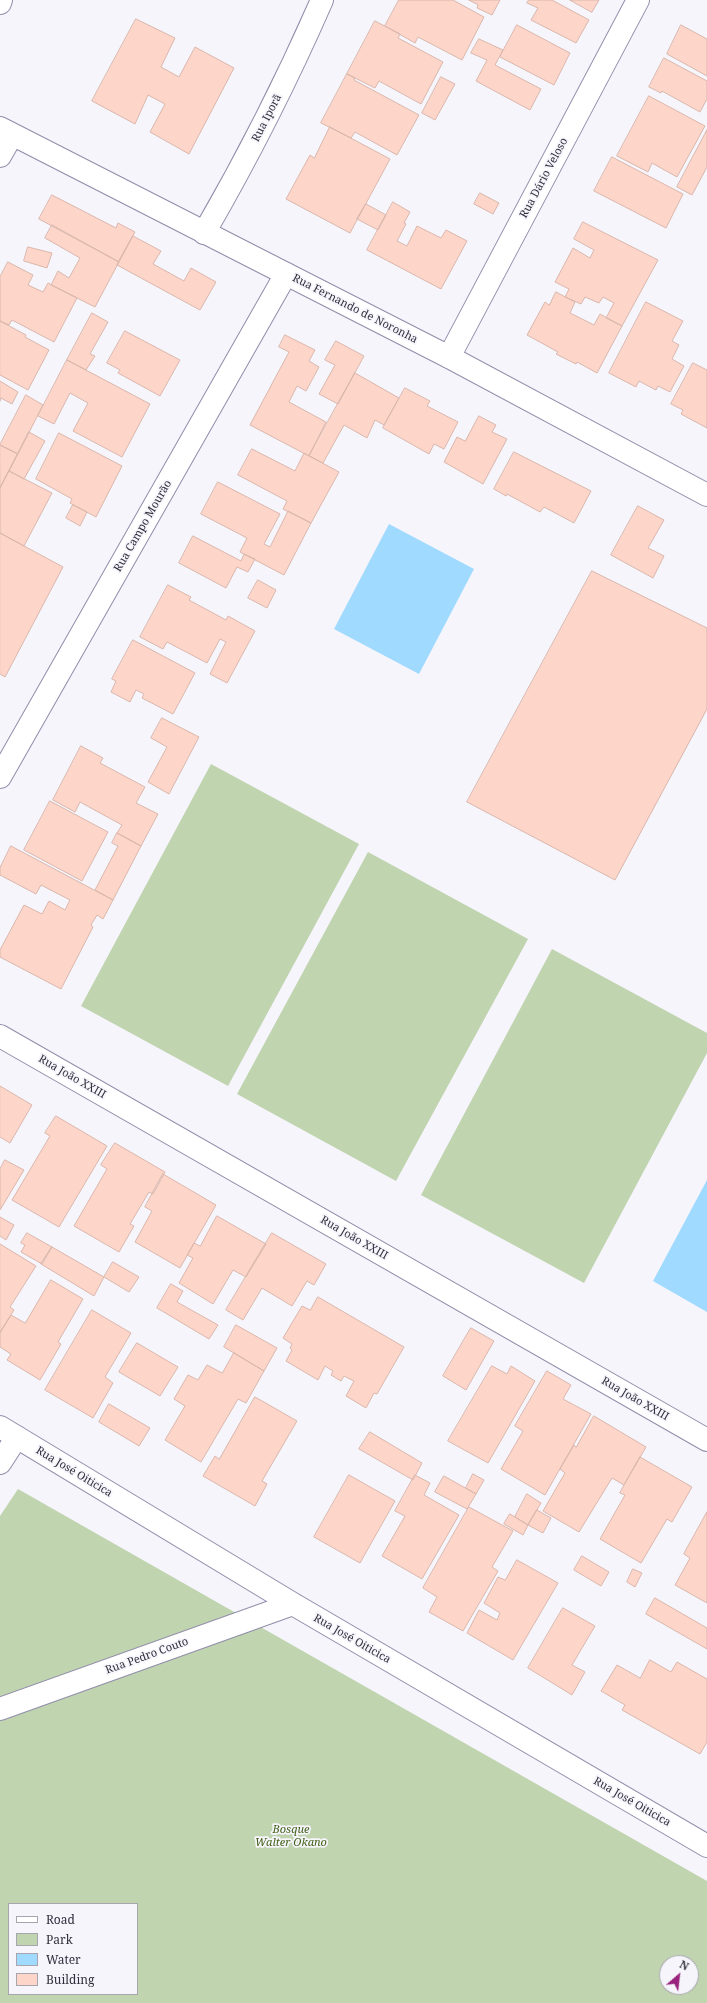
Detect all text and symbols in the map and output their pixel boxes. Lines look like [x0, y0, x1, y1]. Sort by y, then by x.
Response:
street label: Rua Iporã [249, 92, 285, 144]
street label: Rua Dário Veloso [517, 136, 571, 220]
street label: Rua Fernando de Noronha [290, 272, 420, 346]
street label: Rua Campo Mourão [111, 478, 175, 574]
street label: Rua João XXIII [36, 1052, 108, 1102]
street label: Rua João XXIII [318, 1213, 390, 1263]
street label: Rua João XXIII [599, 1374, 671, 1424]
street label: Rua José Oiticica [33, 1444, 115, 1500]
street label: Rua José Oiticica [311, 1612, 393, 1666]
street label: Rua Pedro Couto [104, 1635, 190, 1677]
street label: Rua José Oiticica [591, 1775, 673, 1829]
park label: Bosque Walter Okano [255, 1823, 327, 1849]
legend [8, 1903, 138, 1995]
text: Road [46, 1911, 75, 1928]
text: Park [46, 1931, 73, 1948]
text: Water [46, 1951, 81, 1968]
north arrow [659, 1955, 699, 1995]
text: N [677, 1956, 692, 1974]
text: Building [46, 1971, 94, 1988]

